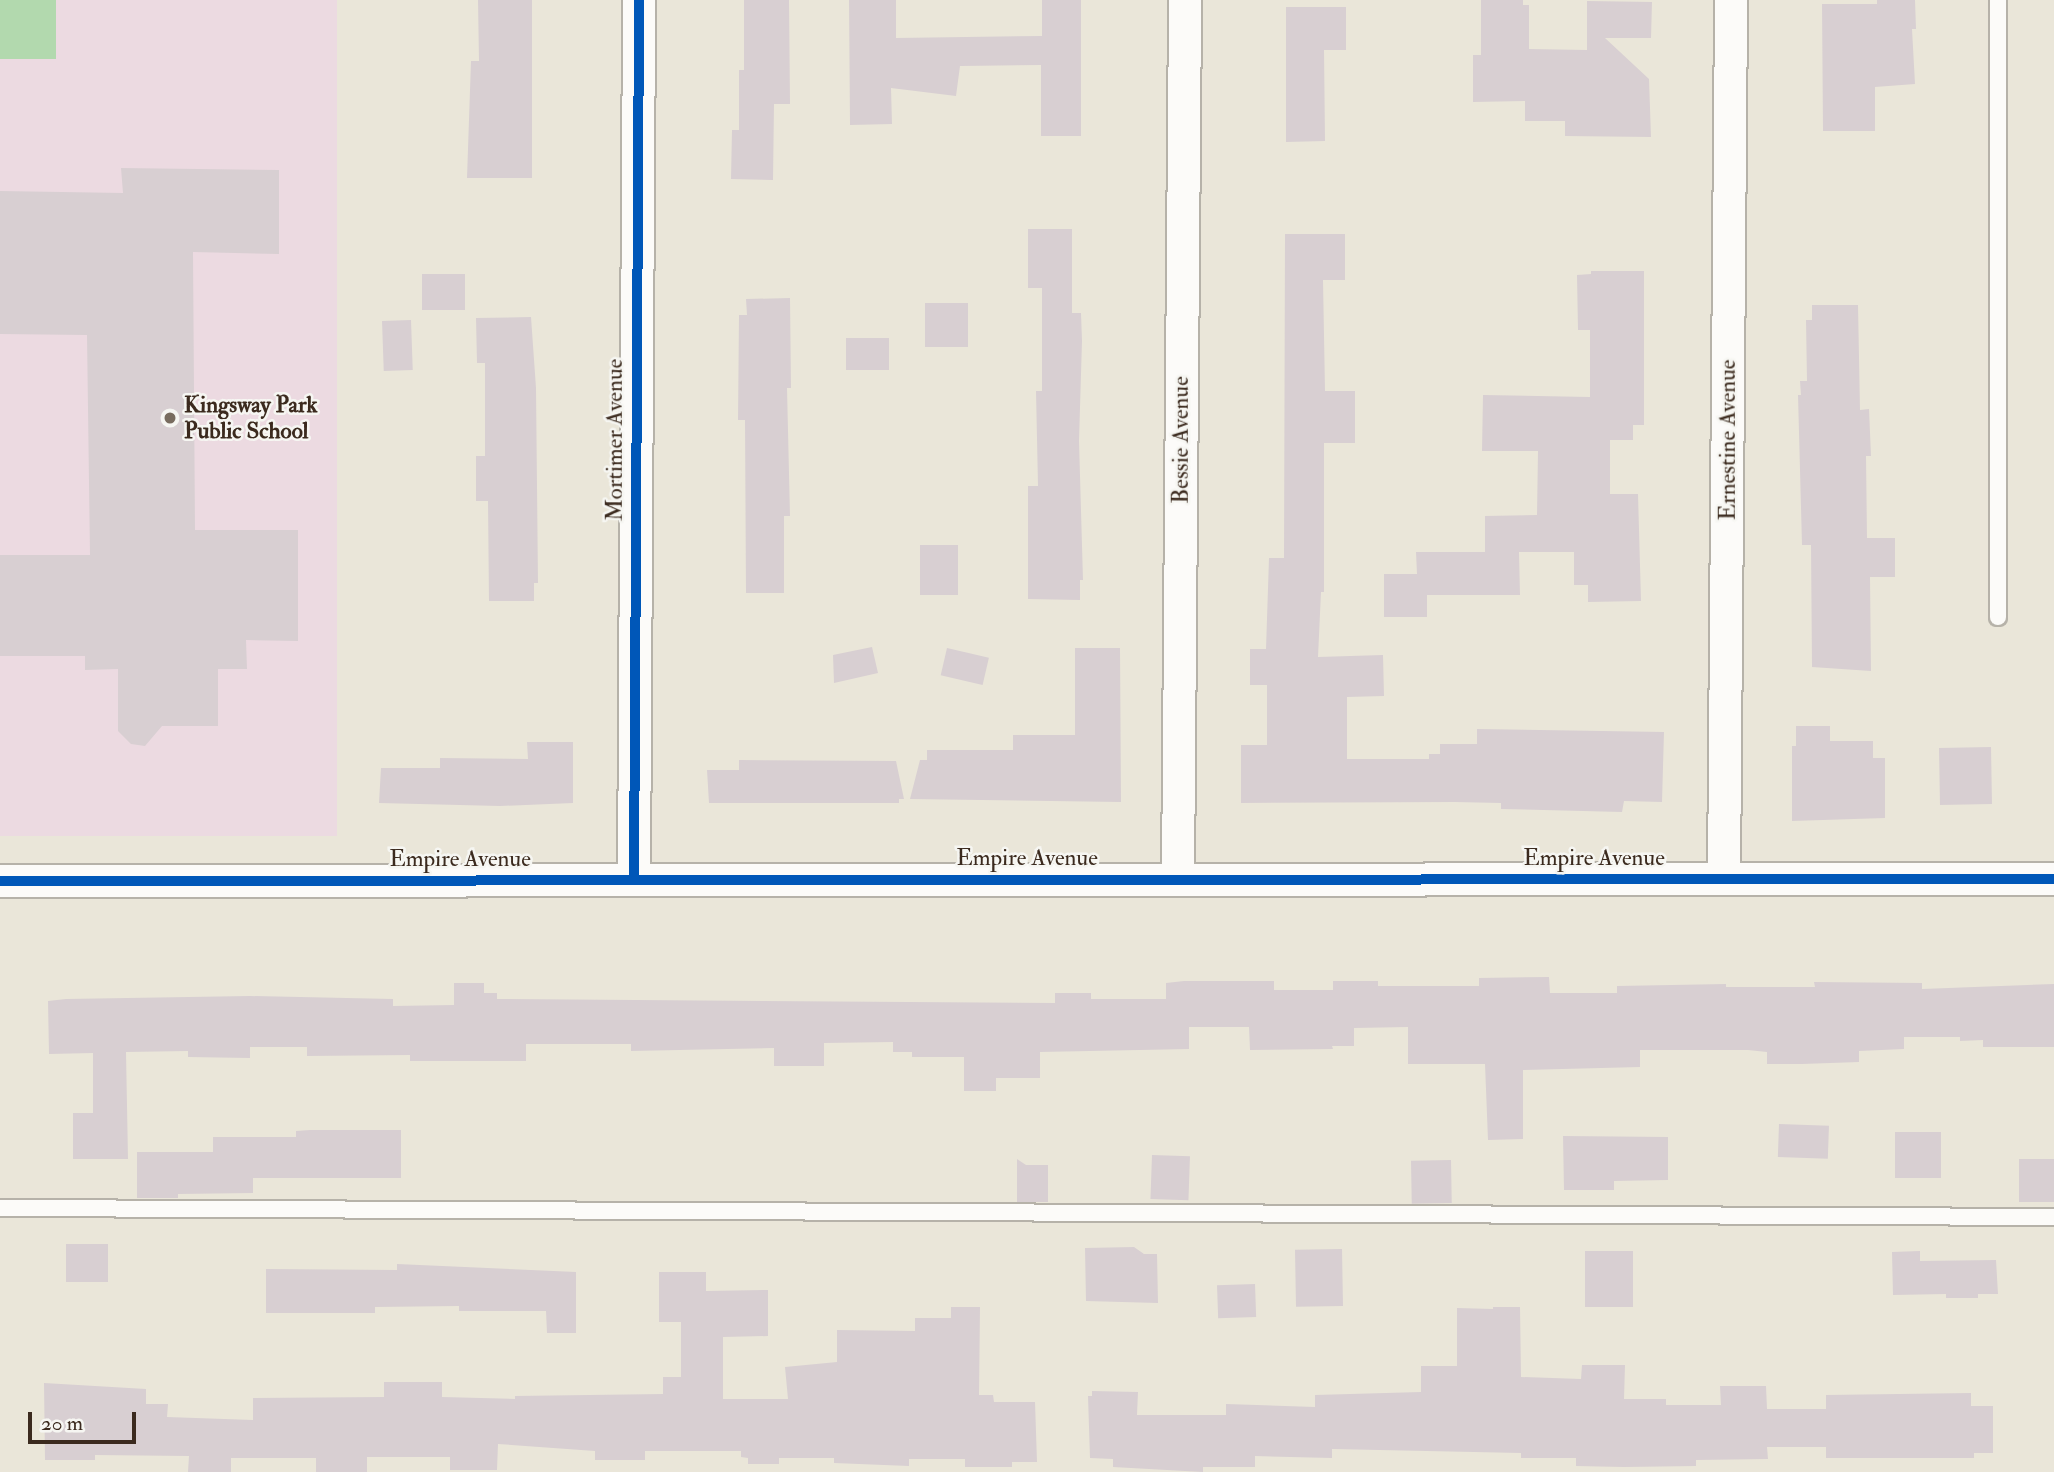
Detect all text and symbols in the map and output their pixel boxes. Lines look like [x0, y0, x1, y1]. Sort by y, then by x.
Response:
street label: Mortimer Avenue [601, 359, 629, 521]
street label: Ernestine Avenue [1714, 360, 1742, 520]
street label: Bessie Avenue [1167, 376, 1195, 504]
place label: Kingsway Park Public School [184, 391, 317, 445]
marker: Kingsway Park Public School [162, 410, 178, 426]
street label: Empire Avenue [956, 844, 1098, 872]
street label: Empire Avenue [1523, 844, 1665, 872]
street label: Empire Avenue [389, 845, 531, 873]
scale bar [32, 1398, 140, 1442]
text: 20 m [41, 1410, 83, 1437]

